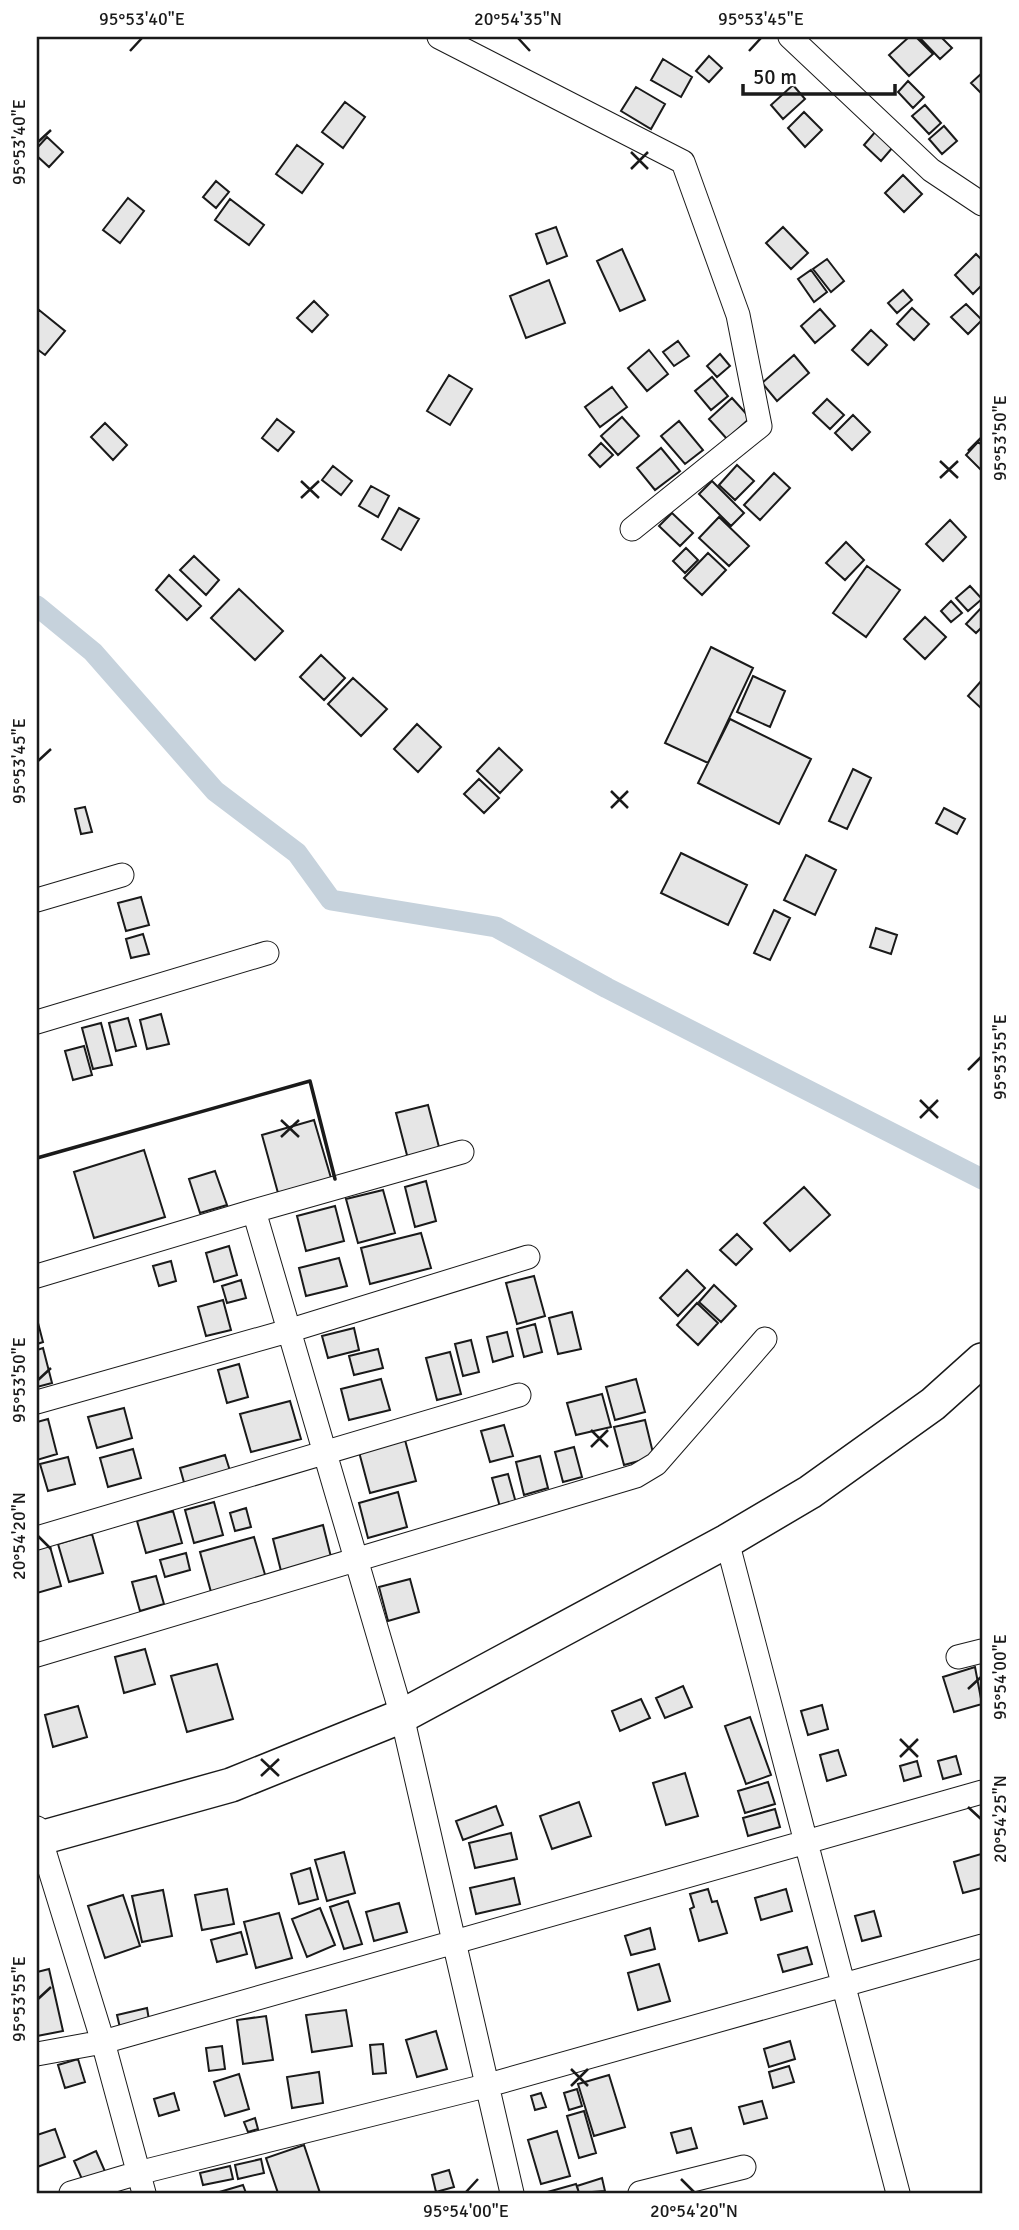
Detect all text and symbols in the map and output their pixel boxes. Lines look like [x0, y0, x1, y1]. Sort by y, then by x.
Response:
text: 95°53'40"E [99, 8, 185, 30]
text: 20°54'35"N [474, 8, 562, 30]
text: 95°53'45"E [718, 8, 804, 30]
scale bar [743, 52, 895, 96]
text: 50 m [753, 64, 797, 90]
text: 95°53'40"E [8, 99, 30, 185]
text: 95°53'50"E [989, 395, 1011, 481]
text: 95°53'45"E [8, 718, 30, 804]
text: 95°53'55"E [989, 1014, 1011, 1100]
text: 95°53'50"E [8, 1337, 30, 1423]
text: 20°54'20"N [8, 1492, 30, 1580]
text: 95°54'00"E [989, 1634, 1011, 1720]
text: 20°54'25"N [989, 1775, 1011, 1863]
text: 95°53'55"E [8, 1956, 30, 2042]
text: 95°54'00"E [423, 2200, 509, 2222]
text: 20°54'20"N [650, 2200, 738, 2222]

